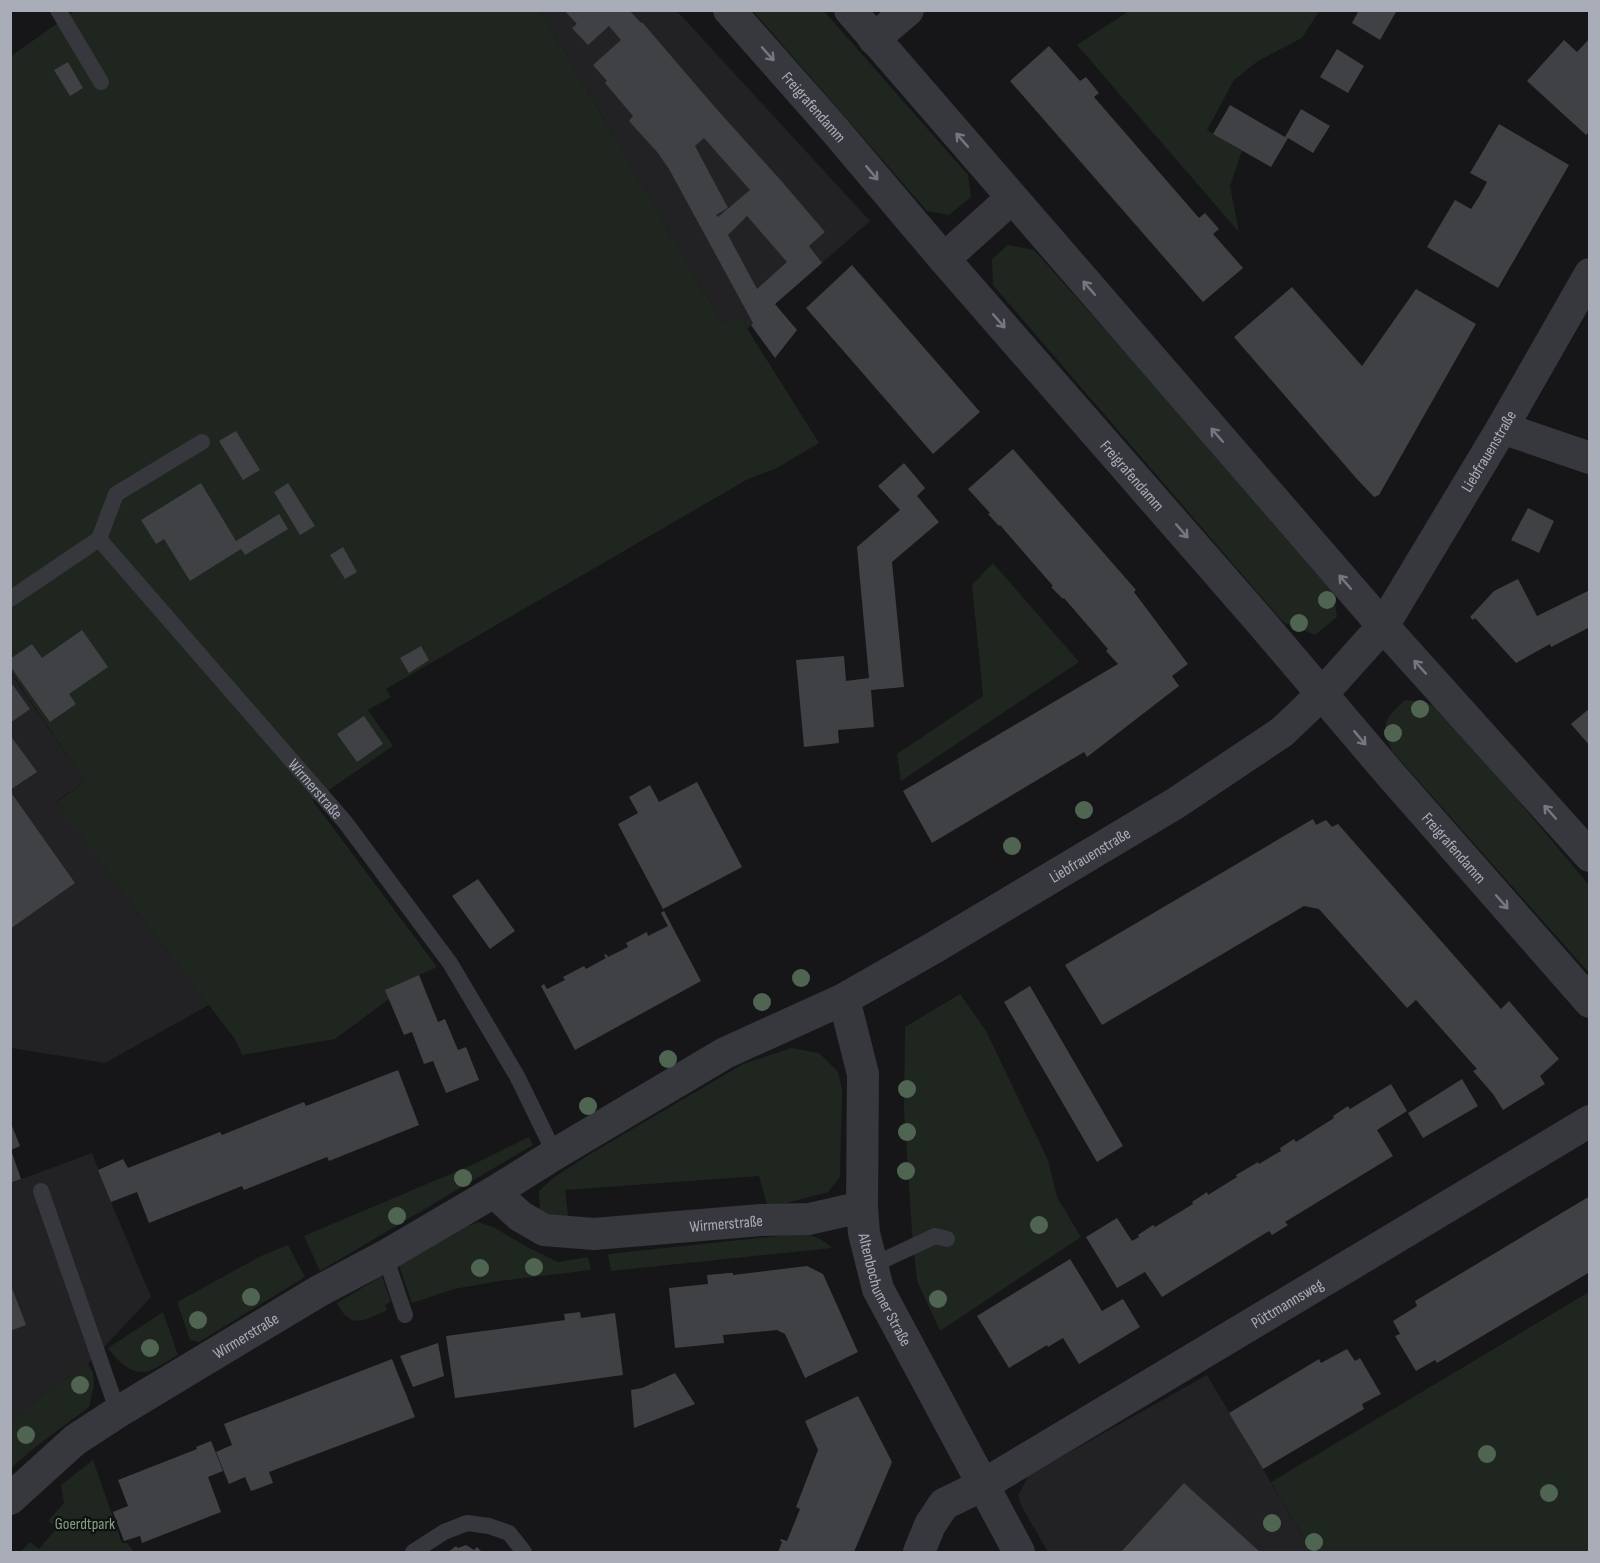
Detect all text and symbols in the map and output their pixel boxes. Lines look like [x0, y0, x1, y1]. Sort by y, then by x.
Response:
one-way arrow [761, 46, 775, 61]
street label: Freigrafendamm [777, 69, 849, 147]
one-way arrow [955, 133, 969, 148]
one-way arrow [865, 165, 879, 180]
one-way arrow [1083, 280, 1096, 296]
one-way arrow [992, 314, 1006, 329]
street label: Liebfrauenstraße [1458, 408, 1521, 496]
one-way arrow [1210, 428, 1224, 443]
street label: Freigrafendamm [1096, 437, 1168, 516]
one-way arrow [1175, 524, 1189, 539]
one-way arrow [1338, 575, 1352, 590]
one-way arrow [1413, 660, 1427, 675]
one-way arrow [1353, 730, 1367, 745]
street label: Wirmerstraße [284, 756, 346, 823]
one-way arrow [1543, 805, 1557, 820]
street label: Freigrafendamm [1417, 809, 1489, 888]
street label: Liebfrauenstraße [1046, 824, 1134, 888]
one-way arrow [1494, 893, 1508, 909]
street label: Wirmerstraße [689, 1212, 764, 1237]
street label: Altenbochumer Straße [853, 1230, 915, 1350]
street label: Püttmannsweg [1248, 1275, 1327, 1333]
street label: Wirmerstraße [210, 1309, 283, 1364]
park label: Goerdtpark [55, 1515, 115, 1534]

